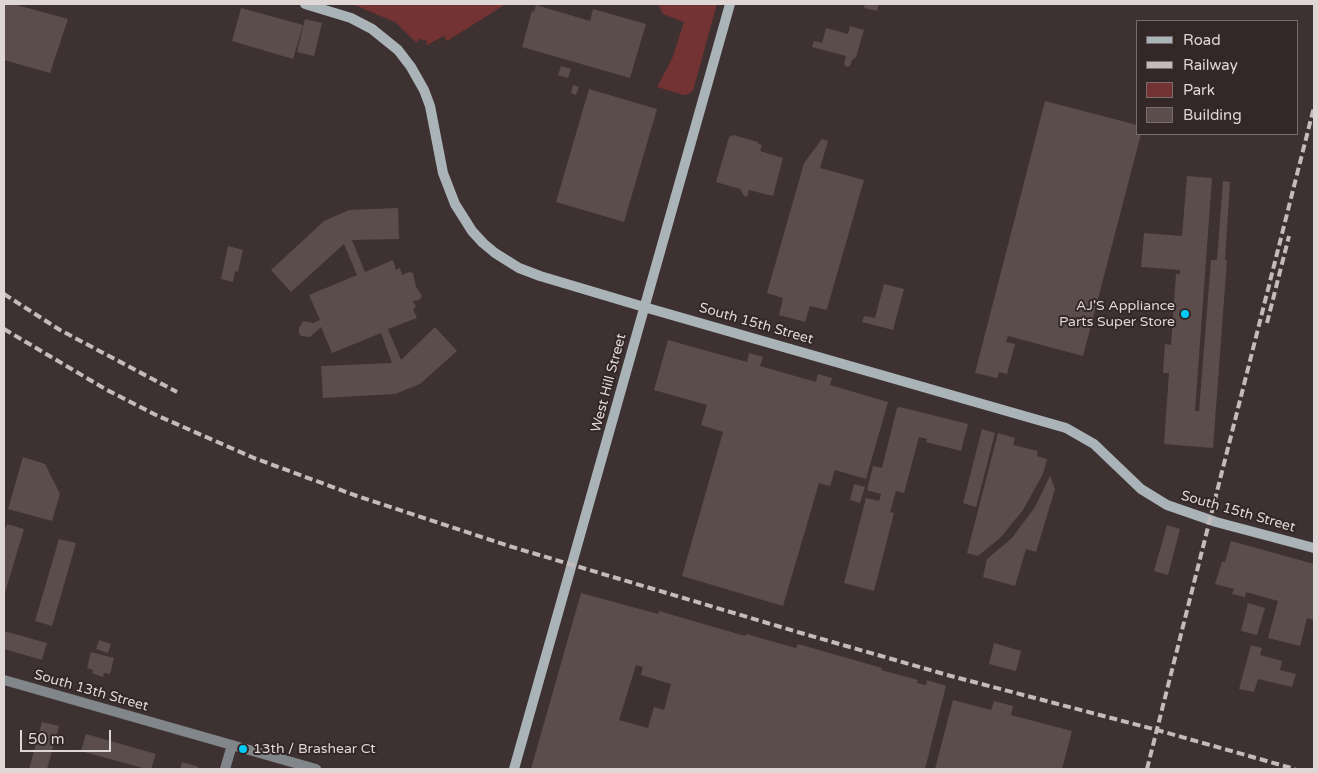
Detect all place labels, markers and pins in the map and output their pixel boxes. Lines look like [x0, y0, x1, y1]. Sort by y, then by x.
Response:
place label: AJ'S Appliance Parts Super Store [1059, 298, 1175, 331]
marker: AJ'S Appliance Parts Super Store [1179, 308, 1191, 320]
place label: 13th / Brashear Ct [253, 741, 376, 757]
marker: 13th / Brashear Ct [237, 743, 249, 755]

